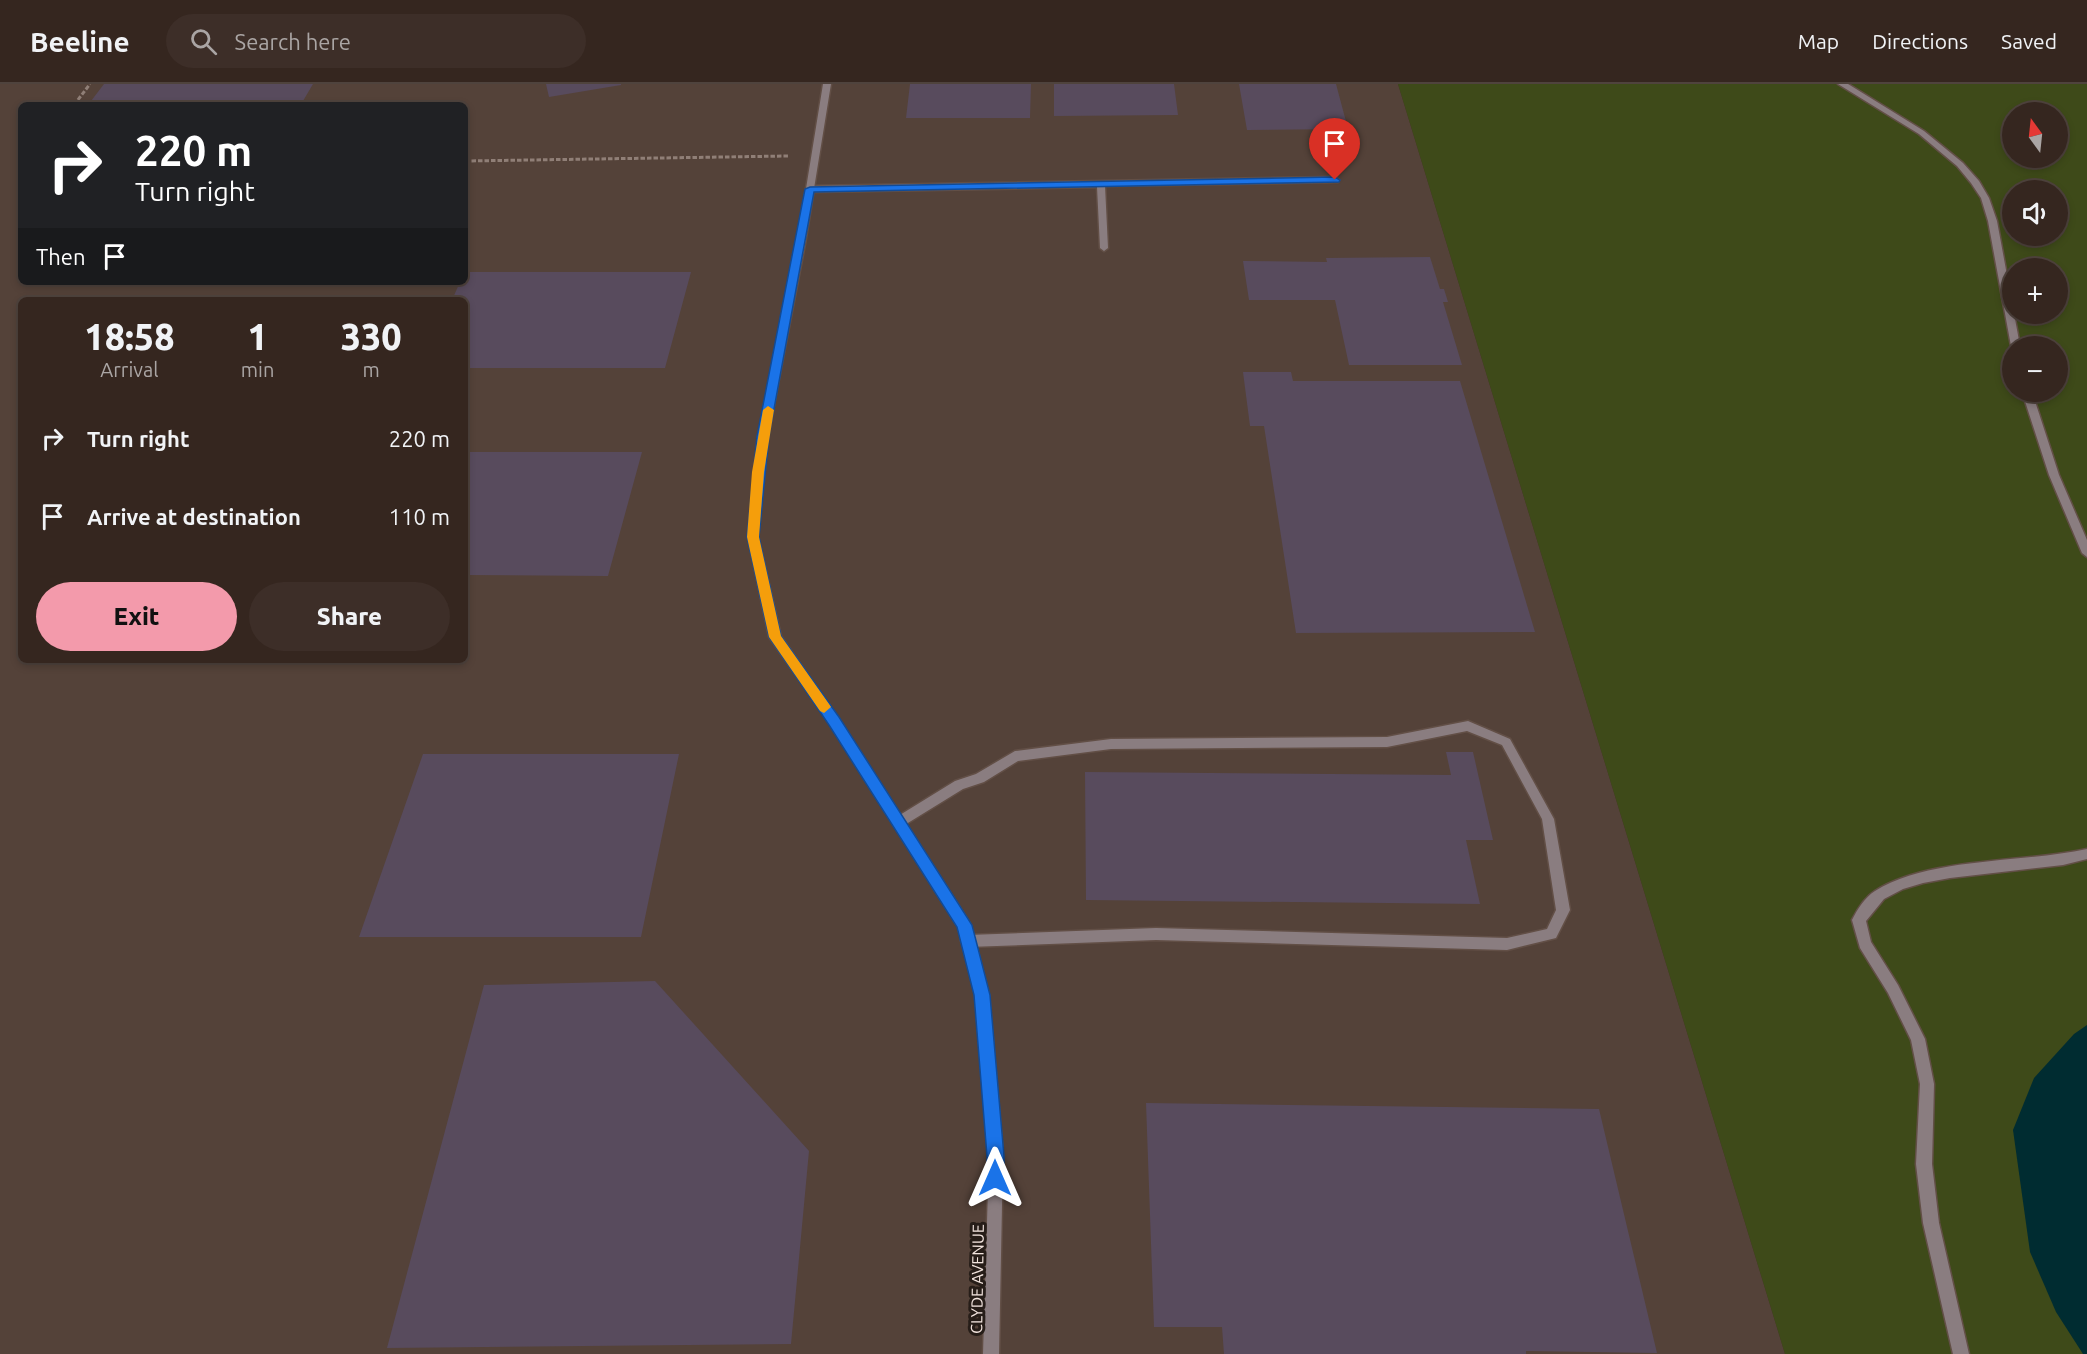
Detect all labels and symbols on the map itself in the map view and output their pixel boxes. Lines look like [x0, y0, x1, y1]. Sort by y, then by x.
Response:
north arrow [2002, 102, 2068, 168]
pin [1309, 118, 1360, 180]
position arrow [963, 1146, 1027, 1210]
street label: CLYDE AVENUE [967, 1224, 987, 1334]

